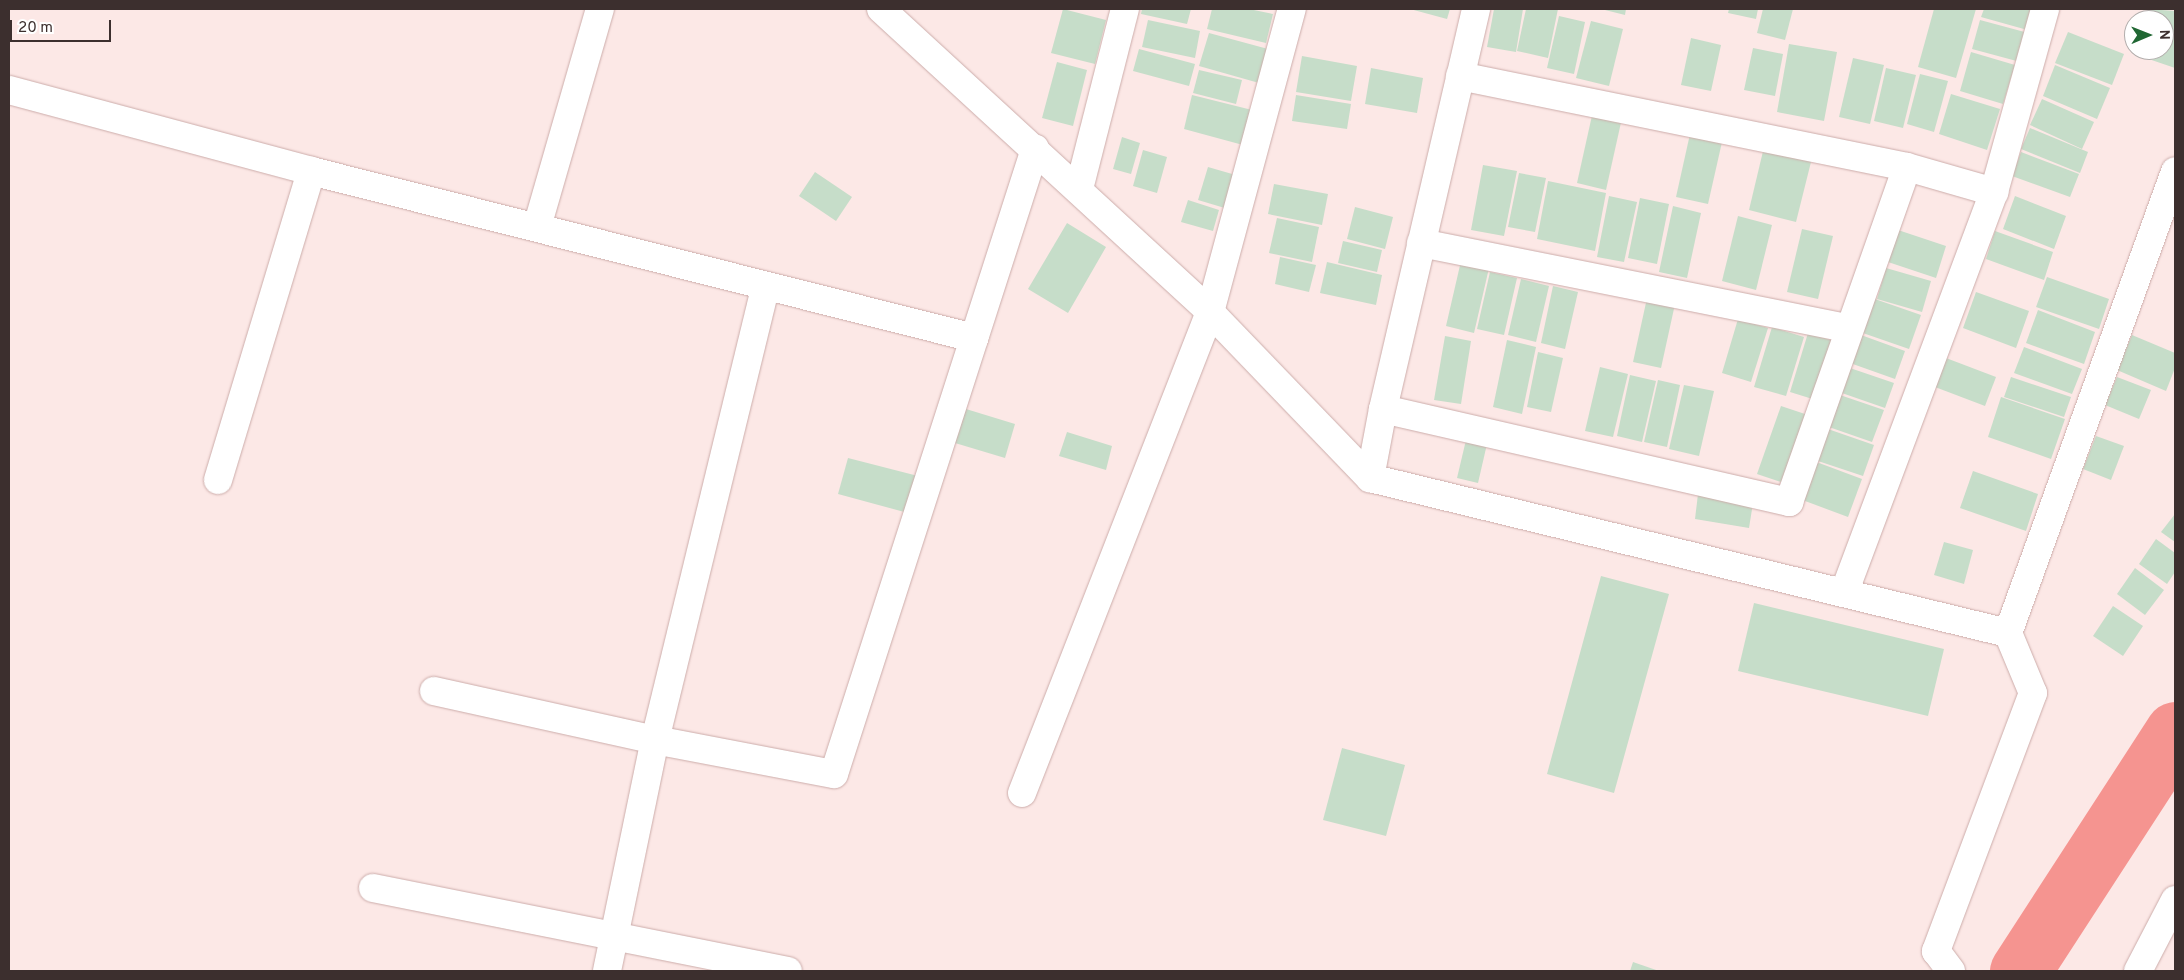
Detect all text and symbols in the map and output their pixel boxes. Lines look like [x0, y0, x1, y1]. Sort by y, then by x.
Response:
scale bar [12, 10, 114, 42]
north arrow [2124, 10, 2174, 60]
text: 20 m [18, 19, 53, 38]
text: N [2155, 30, 2172, 40]

